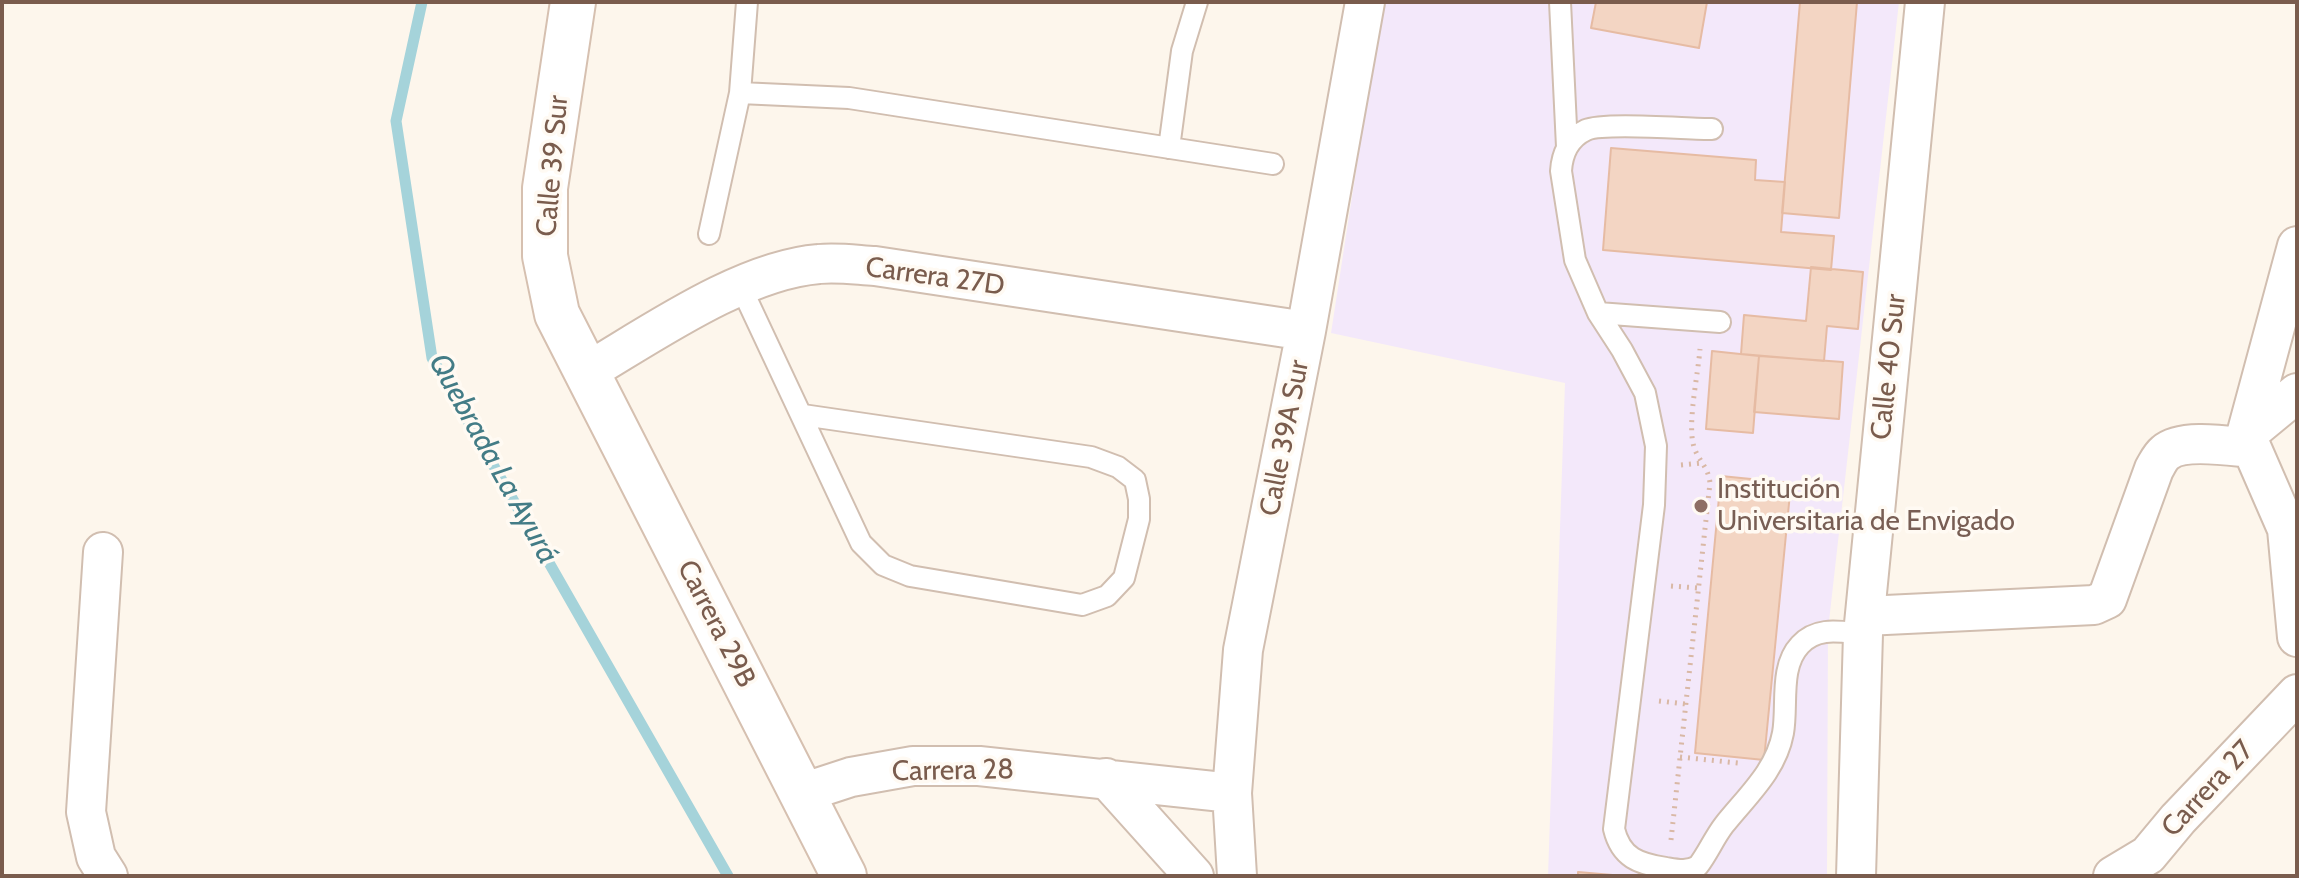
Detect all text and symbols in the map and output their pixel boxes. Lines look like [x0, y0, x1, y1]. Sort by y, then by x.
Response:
street label: Calle 39 Sur [530, 94, 576, 238]
street label: Carrera 27D [863, 251, 1007, 303]
street label: Calle 40 Sur [1865, 293, 1913, 441]
water label: Quebrada La Ayurá [420, 348, 566, 570]
street label: Calle 39A Sur [1253, 357, 1317, 519]
place label: Institución Universitaria de Envigado [1717, 473, 2015, 539]
marker: Institución Universitaria de Envigado [1692, 497, 1710, 515]
street label: Carrera 29B [670, 555, 762, 693]
street label: Carrera 27 [2155, 734, 2261, 844]
street label: Carrera 28 [892, 753, 1014, 789]

